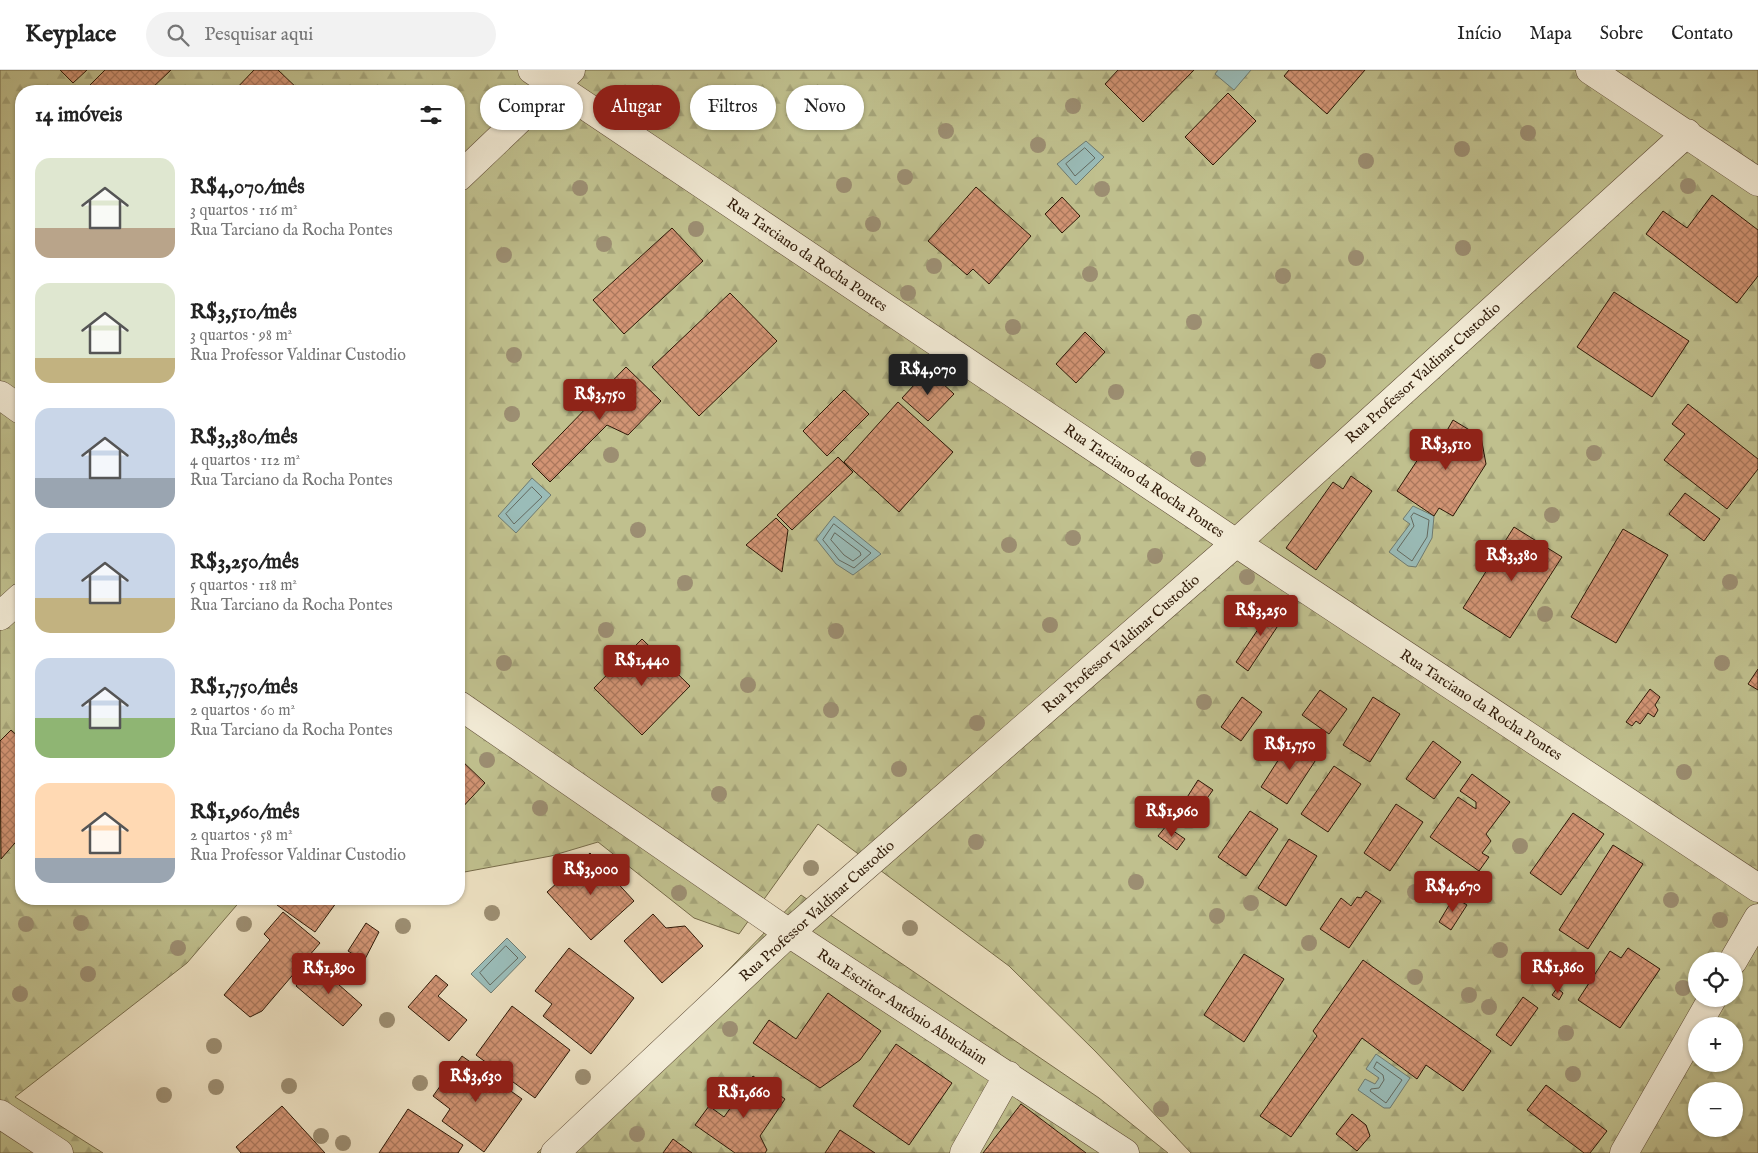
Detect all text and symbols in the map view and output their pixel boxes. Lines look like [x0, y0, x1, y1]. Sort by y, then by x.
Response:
search box [146, 12, 496, 57]
text: Keyplace [25, 19, 116, 50]
icon: search [164, 21, 192, 49]
text: Pesquisar aqui [204, 23, 313, 47]
text: Início [1457, 23, 1502, 46]
text: Mapa [1530, 23, 1572, 46]
text: Sobre [1600, 23, 1643, 46]
text: Contato [1671, 23, 1733, 46]
chip: Comprar [480, 85, 583, 130]
chip: Alugar [593, 85, 680, 130]
chip: Filtros [690, 85, 776, 130]
chip: Novo [786, 85, 864, 130]
icon: filters [417, 101, 445, 129]
text: 14 imóveis [35, 102, 122, 129]
text: R$4,070/mês [190, 174, 305, 201]
icon: home [75, 178, 135, 238]
street label: Rua Tarciano da Rocha Pontes [723, 194, 891, 316]
text: 3 quartos · 116 m² [190, 201, 298, 221]
text: Rua Tarciano da Rocha Pontes [190, 221, 393, 241]
street label: Rua Professor Valdinar Custodio [1341, 298, 1505, 448]
text: R$3,510/mês [190, 299, 297, 326]
icon: home [75, 303, 135, 363]
text: 3 quartos · 98 m² [190, 326, 292, 346]
text: Rua Professor Valdinar Custodio [190, 346, 406, 366]
pin: R$4,070 [882, 354, 974, 396]
text: R$4,070 [900, 360, 956, 380]
pin: R$3,750 [554, 378, 646, 421]
text: R$3,750 [574, 385, 626, 405]
street label: Rua Tarciano da Rocha Pontes [1060, 420, 1228, 542]
text: R$3,380/mês [190, 424, 298, 451]
icon: home [75, 428, 135, 488]
pin: R$3,510 [1400, 428, 1492, 471]
text: R$3,510 [1421, 435, 1471, 455]
text: 4 quartos · 112 m² [190, 451, 300, 471]
text: Rua Tarciano da Rocha Pontes [190, 471, 393, 491]
pin: R$3,380 [1466, 540, 1558, 582]
text: R$3,380 [1486, 546, 1538, 566]
text: R$3,250/mês [190, 549, 299, 576]
icon: home [75, 553, 135, 613]
street label: Rua Professor Valdinar Custodio [1038, 570, 1204, 718]
text: 5 quartos · 118 m² [190, 576, 297, 596]
pin: R$3,250 [1215, 594, 1307, 637]
text: Rua Tarciano da Rocha Pontes [190, 596, 393, 616]
text: R$3,250 [1235, 601, 1287, 621]
pin: R$1,440 [596, 644, 688, 687]
street label: Rua Tarciano da Rocha Pontes [1396, 645, 1566, 765]
text: R$1,440 [614, 651, 670, 671]
text: R$1,750/mês [190, 674, 298, 701]
icon: home [75, 678, 135, 738]
text: 2 quartos · 60 m² [190, 701, 295, 721]
text: Rua Tarciano da Rocha Pontes [190, 721, 393, 741]
pin: R$1,750 [1244, 728, 1336, 771]
text: R$1,750 [1264, 735, 1316, 755]
pin: R$1,960 [1126, 796, 1218, 838]
text: R$1,960/mês [190, 799, 300, 826]
text: R$1,960 [1146, 802, 1198, 822]
icon: home [75, 803, 135, 863]
text: 2 quartos · 58 m² [190, 826, 293, 846]
street label: Rua Professor Valdinar Custodio [735, 836, 899, 986]
text: Rua Professor Valdinar Custodio [190, 846, 406, 866]
pin: R$3,000 [545, 854, 637, 896]
text: R$3,000 [564, 860, 618, 880]
pin: R$4,670 [1407, 870, 1499, 913]
text: R$4,670 [1425, 877, 1481, 897]
street label: Rua Escritor Antônio Abuchaim [813, 945, 991, 1069]
pin: R$1,890 [283, 952, 375, 995]
pin: R$1,860 [1512, 952, 1604, 994]
map controls [1688, 952, 1743, 1137]
button: locate [1688, 952, 1743, 1007]
text: R$1,860 [1532, 958, 1584, 978]
text: R$1,890 [303, 959, 355, 979]
button: + [1688, 1017, 1743, 1072]
pin: R$3,630 [430, 1060, 522, 1103]
text: R$3,630 [450, 1067, 502, 1087]
pin: R$1,660 [698, 1076, 790, 1119]
button: − [1688, 1082, 1743, 1137]
text: R$1,660 [718, 1083, 770, 1103]

